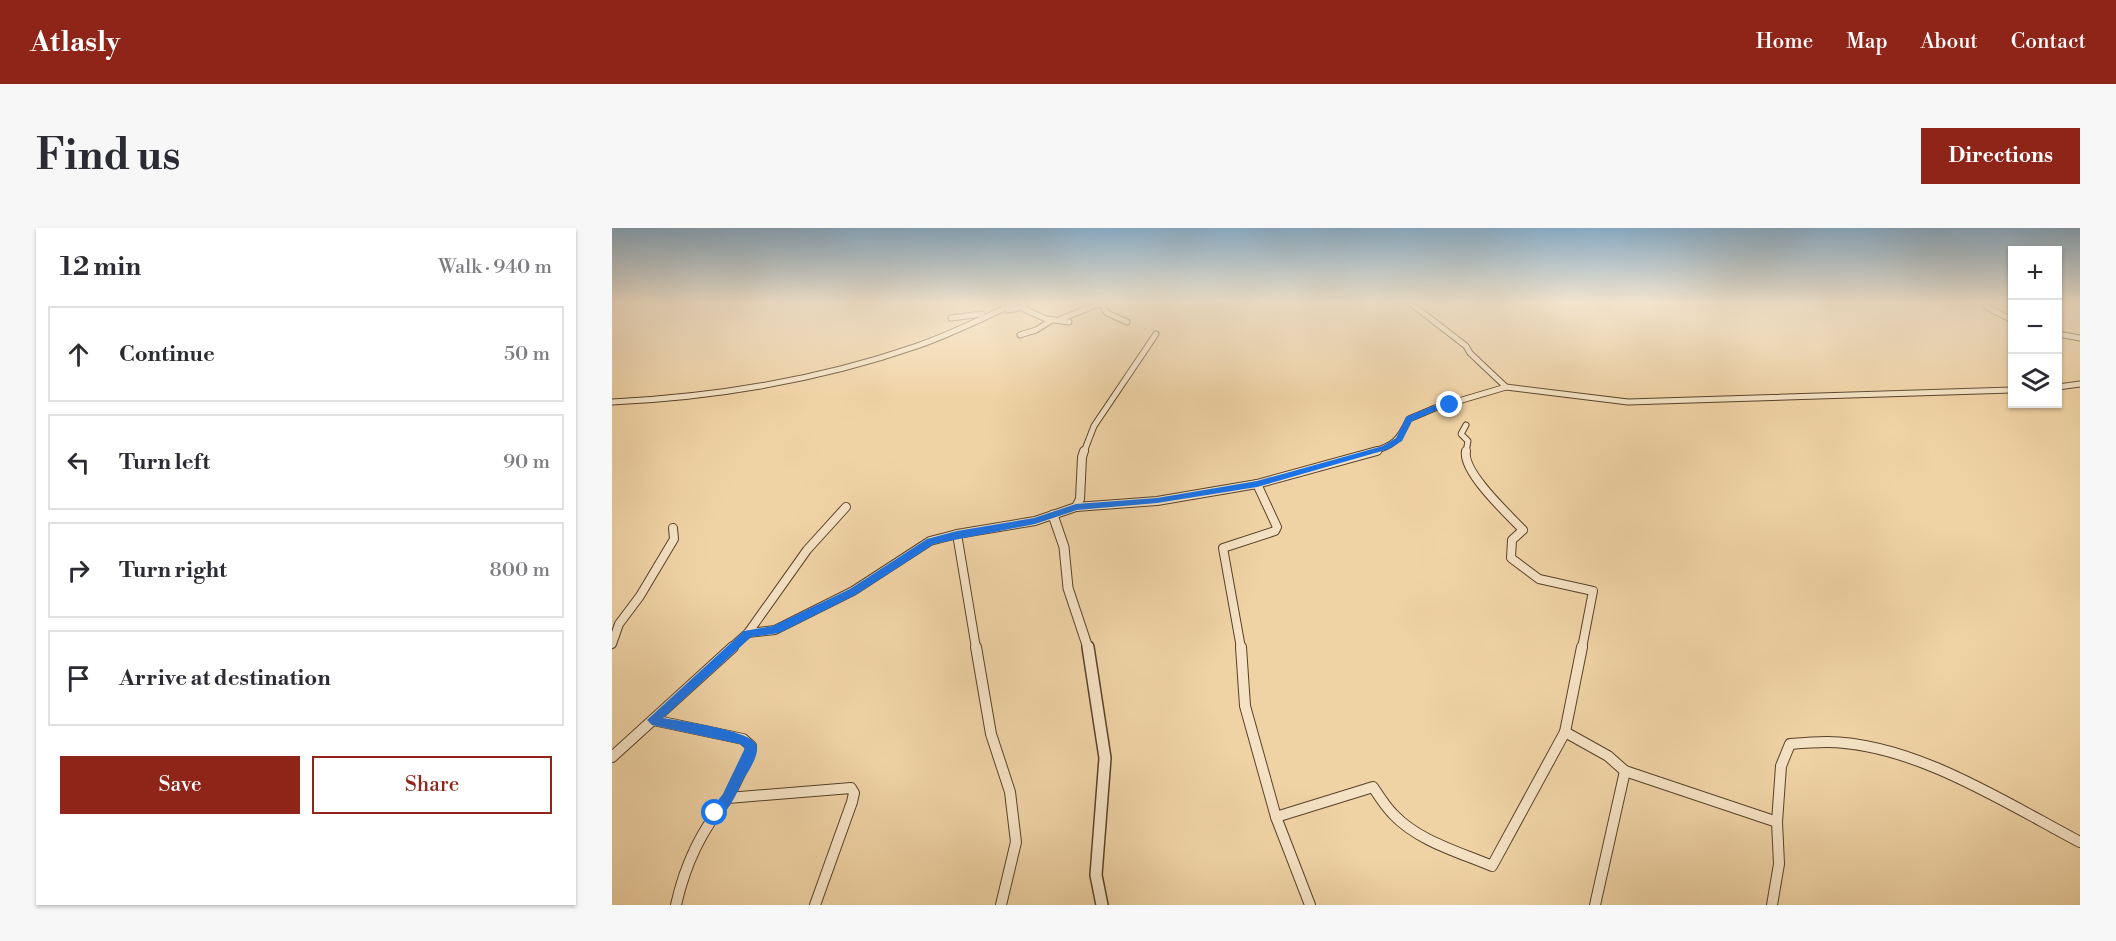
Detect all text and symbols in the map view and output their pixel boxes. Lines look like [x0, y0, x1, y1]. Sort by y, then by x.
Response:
text: Atlasly [30, 25, 120, 60]
text: Home [1756, 29, 1813, 55]
text: Map [1846, 29, 1888, 55]
text: About [1921, 29, 1978, 55]
text: Contact [2011, 29, 2086, 55]
button: Directions [1921, 128, 2080, 184]
text: Find us [36, 130, 180, 183]
map controls [2008, 246, 2062, 408]
button: + [2008, 246, 2062, 300]
text: 12 min [60, 251, 141, 283]
text: Walk · 940 m [438, 255, 552, 280]
button: − [2008, 300, 2062, 354]
icon: ahead [62, 338, 95, 371]
text: Continue [119, 341, 215, 368]
text: 50 m [504, 342, 550, 367]
button: layers [2008, 354, 2062, 408]
route end [1436, 391, 1462, 417]
icon: left [62, 446, 95, 479]
text: Turn left [119, 449, 210, 476]
text: 90 m [503, 450, 550, 475]
icon: right [62, 554, 95, 587]
text: Turn right [119, 557, 227, 584]
text: 800 m [490, 558, 550, 583]
icon: arrive [62, 662, 95, 695]
text: Arrive at destination [119, 665, 331, 692]
button: Save [60, 756, 300, 814]
button: Share [312, 756, 552, 814]
route start [701, 799, 727, 825]

